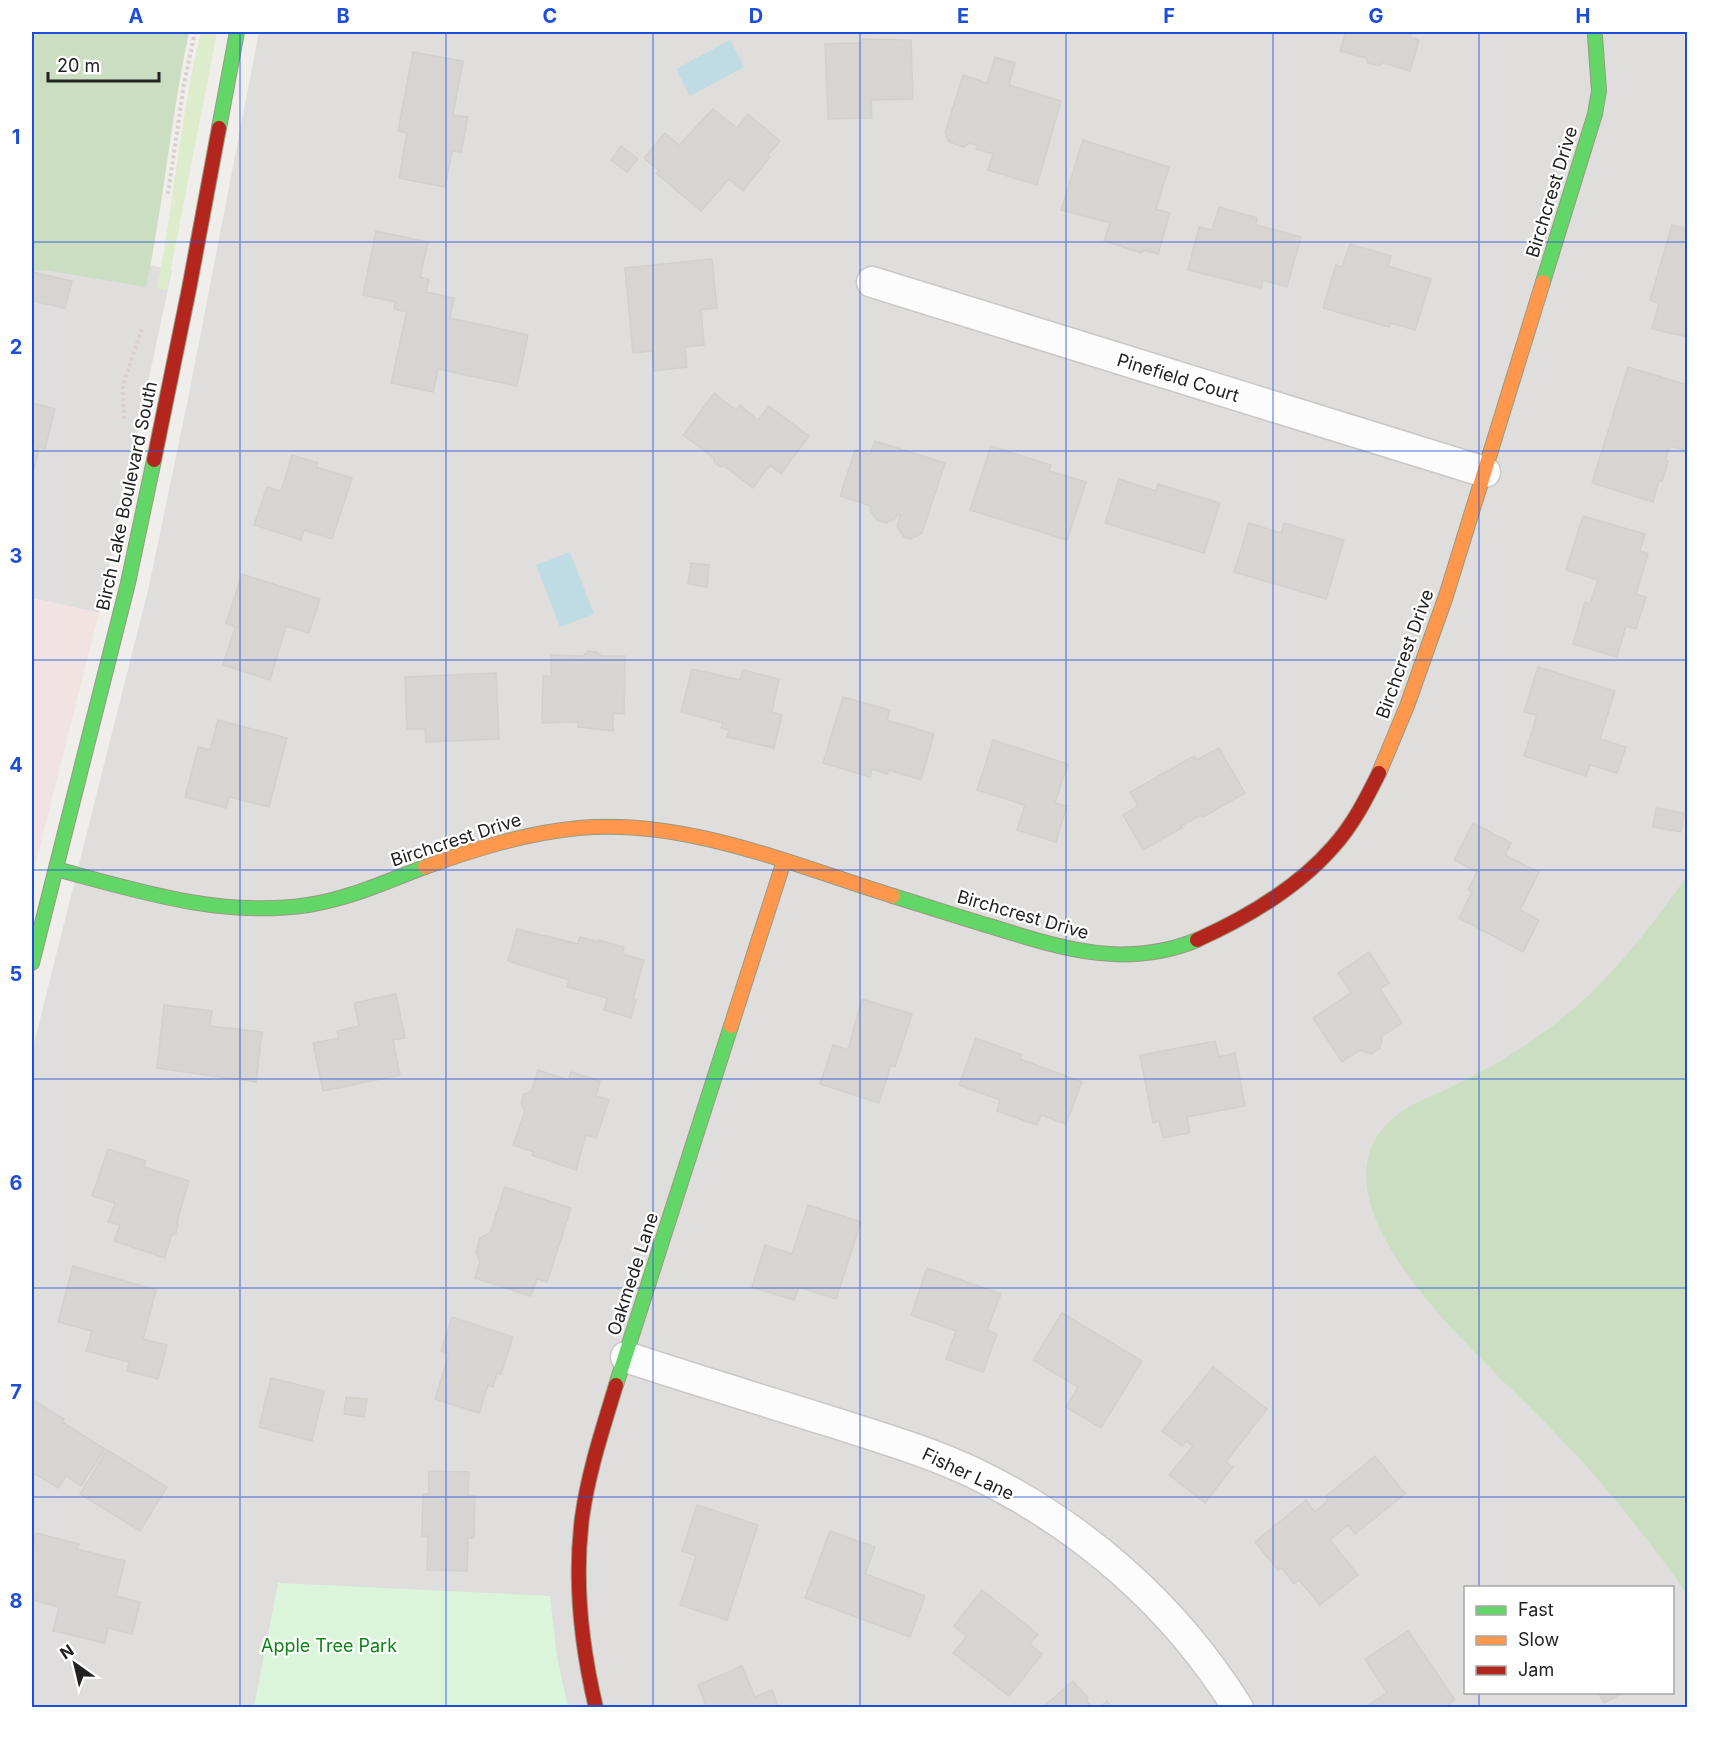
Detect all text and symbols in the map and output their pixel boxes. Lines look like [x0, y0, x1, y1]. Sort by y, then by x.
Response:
text: A [129, 4, 144, 28]
text: B [336, 4, 350, 28]
text: C [543, 4, 557, 28]
text: D [749, 4, 763, 28]
text: E [957, 4, 969, 28]
text: F [1163, 4, 1175, 28]
text: G [1368, 4, 1384, 28]
text: H [1576, 4, 1590, 28]
scale bar [48, 45, 159, 83]
text: 20 m [57, 55, 100, 76]
street label: Birchcrest Drive [1522, 124, 1581, 260]
text: 1 [12, 125, 20, 149]
text: 2 [10, 335, 22, 359]
street label: Pinefield Court [1115, 349, 1242, 406]
street label: Birch Lake Boulevard South [92, 379, 161, 612]
text: 3 [10, 544, 22, 568]
street label: Birchcrest Drive [1371, 586, 1438, 721]
text: 4 [9, 753, 23, 777]
street label: Birchcrest Drive [388, 809, 524, 871]
street label: Birchcrest Drive [955, 886, 1091, 943]
text: 5 [10, 962, 22, 986]
text: 6 [10, 1171, 23, 1195]
street label: Oakmede Lane [603, 1210, 662, 1338]
text: 7 [10, 1380, 22, 1404]
street label: Fisher Lane [919, 1443, 1017, 1504]
legend [1464, 1586, 1674, 1694]
text: 8 [9, 1589, 23, 1613]
text: Fast [1518, 1599, 1554, 1620]
text: Slow [1518, 1629, 1559, 1650]
north arrow [45, 1634, 105, 1694]
park label: Apple Tree Park [261, 1635, 397, 1656]
text: N [56, 1640, 77, 1663]
text: Jam [1518, 1659, 1554, 1680]

